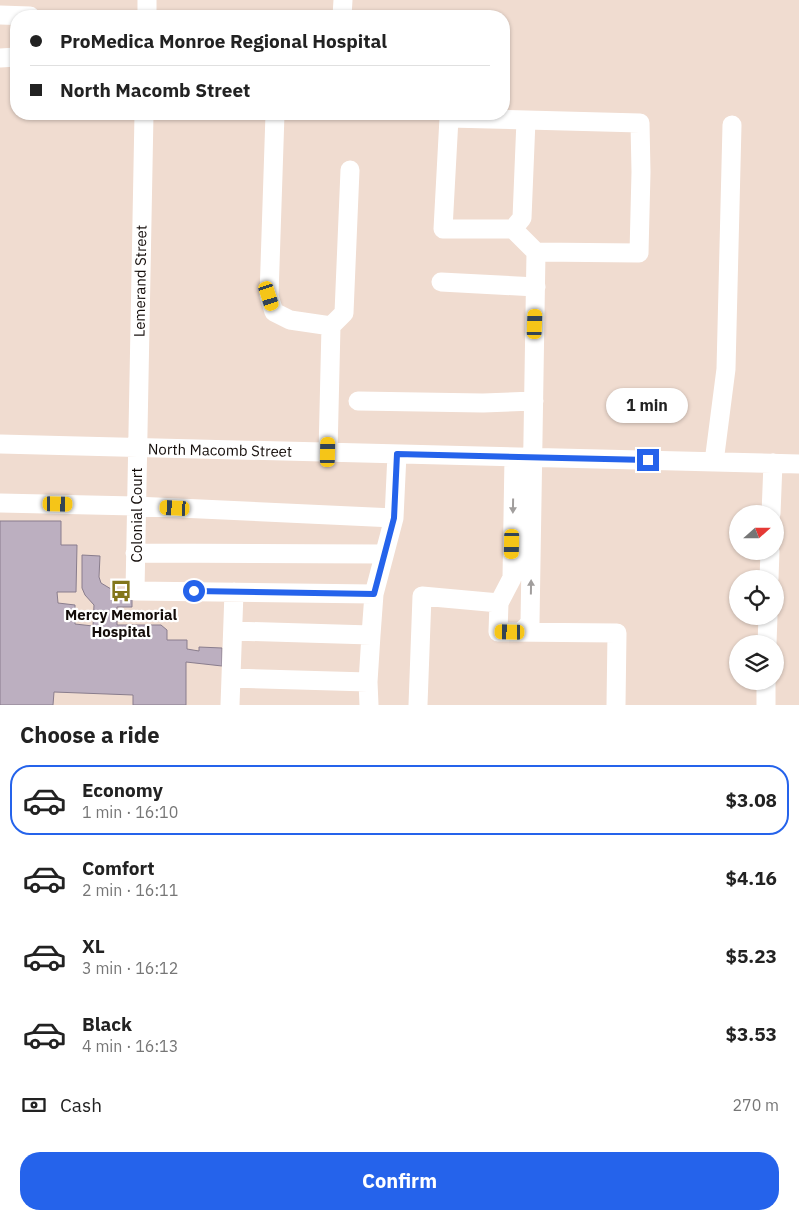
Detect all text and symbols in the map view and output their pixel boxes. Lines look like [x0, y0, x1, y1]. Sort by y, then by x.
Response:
text: ProMedica Monroe Regional Hospital [60, 29, 387, 53]
text: North Macomb Street [60, 78, 250, 102]
street label: Lemerand Street [130, 225, 150, 337]
car [257, 279, 280, 313]
car [526, 309, 543, 339]
callout: 1 min [607, 388, 689, 422]
text: 1 min [626, 395, 668, 415]
car [320, 437, 335, 467]
street label: North Macomb Street [148, 439, 292, 461]
route end [637, 449, 659, 471]
street label: Colonial Court [127, 467, 146, 563]
car [42, 496, 73, 512]
one-way arrow [509, 498, 517, 514]
car [159, 500, 190, 516]
north arrow [729, 505, 784, 560]
map controls [729, 505, 784, 690]
car [504, 529, 519, 559]
button: locate [729, 570, 784, 625]
bus stop icon: Mercy Memorial Hospital [108, 578, 134, 604]
one-way arrow [527, 579, 535, 595]
route start [183, 580, 205, 602]
place label: Mercy Memorial Hospital [65, 605, 177, 641]
car [494, 624, 525, 640]
button: layers [729, 635, 784, 690]
text: Choose a ride [20, 720, 160, 749]
icon: car [22, 778, 67, 823]
text: Economy [82, 778, 163, 802]
text: $3.08 [725, 788, 777, 812]
text: 1 min · 16:10 [82, 802, 178, 822]
icon: car [22, 856, 67, 901]
text: Comfort [82, 856, 155, 880]
text: $4.16 [725, 866, 777, 890]
text: 2 min · 16:11 [82, 880, 178, 900]
icon: car [22, 934, 67, 979]
text: XL [82, 934, 105, 958]
text: $5.23 [725, 944, 777, 968]
text: 3 min · 16:12 [82, 958, 178, 978]
icon: car [22, 1012, 67, 1057]
text: Black [82, 1012, 132, 1036]
text: $3.53 [725, 1022, 777, 1046]
text: 4 min · 16:13 [82, 1036, 178, 1056]
icon: cash [20, 1091, 48, 1119]
text: Cash [60, 1093, 102, 1117]
text: 270 m [732, 1095, 779, 1115]
button: Confirm [20, 1152, 779, 1210]

